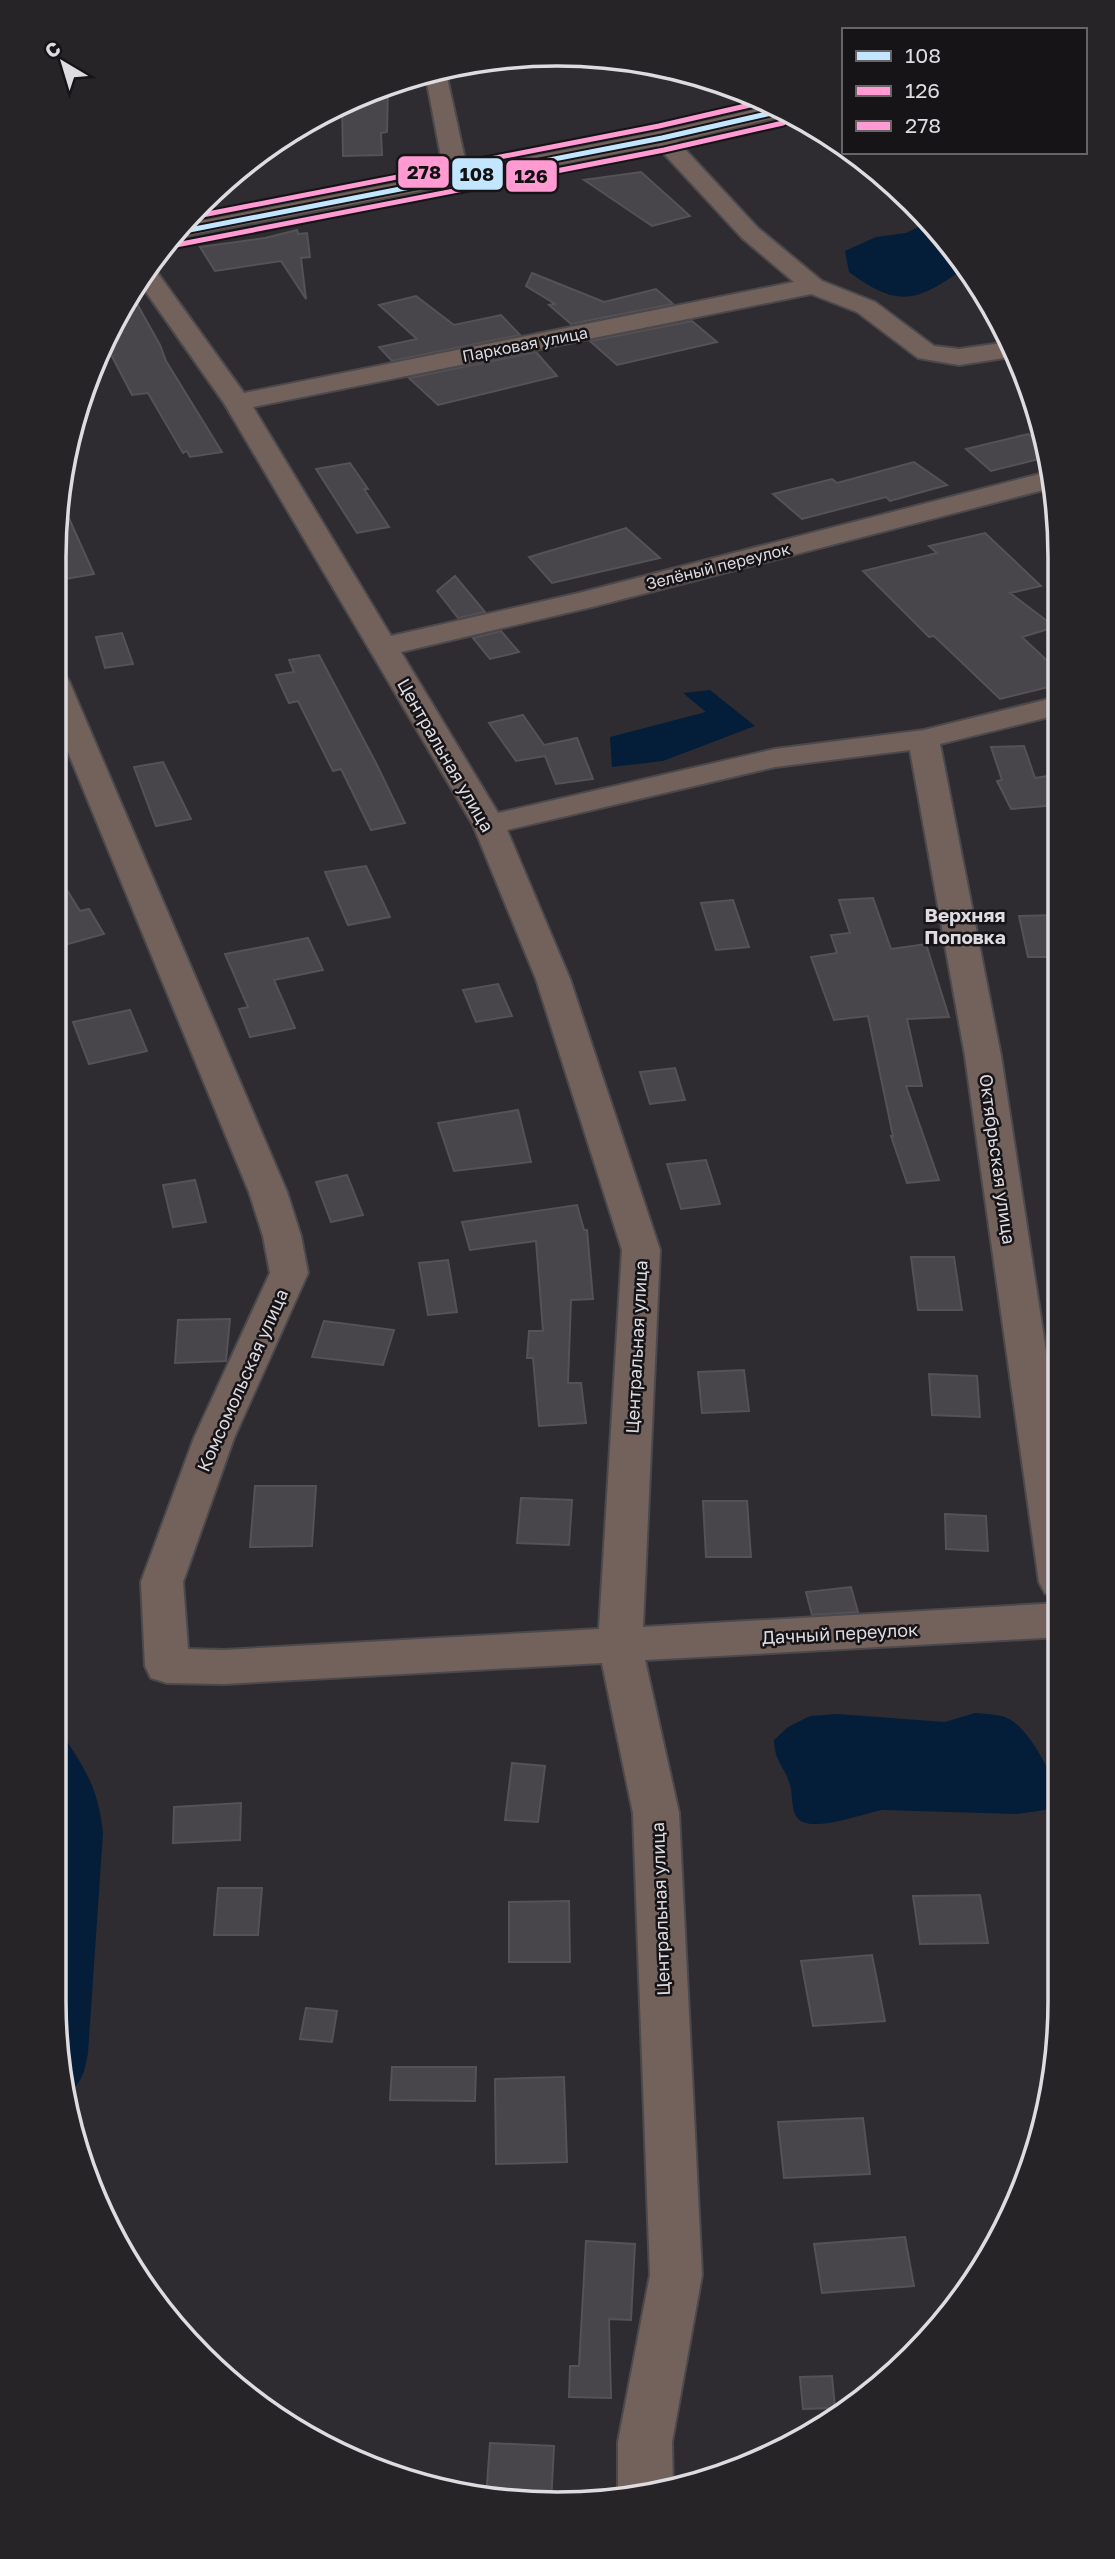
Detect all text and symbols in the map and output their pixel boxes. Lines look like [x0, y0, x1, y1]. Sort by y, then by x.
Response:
north arrow [28, 28, 98, 98]
legend [842, 28, 1087, 154]
text: С [40, 36, 65, 62]
text: 108 [905, 42, 941, 68]
text: 126 [905, 77, 940, 103]
text: 278 [905, 112, 941, 138]
line badge: 278 [397, 155, 450, 189]
line badge: 108 [451, 157, 504, 191]
line badge: 126 [505, 159, 558, 193]
text: 278 [407, 160, 441, 183]
text: 108 [460, 162, 494, 185]
text: 126 [514, 164, 548, 187]
street label: Парковая улица [461, 322, 589, 366]
street label: Зелёный переулок [644, 538, 792, 594]
street label: Центральная улица [393, 674, 499, 836]
district label: Верхняя Поповка [924, 903, 1006, 948]
street label: Октябрьская улица [975, 1072, 1021, 1246]
street label: Центральная улица [620, 1260, 652, 1434]
street label: Комсомольская улица [192, 1285, 292, 1475]
street label: Дачный переулок [761, 1618, 919, 1648]
street label: Центральная улица [646, 1822, 674, 1996]

